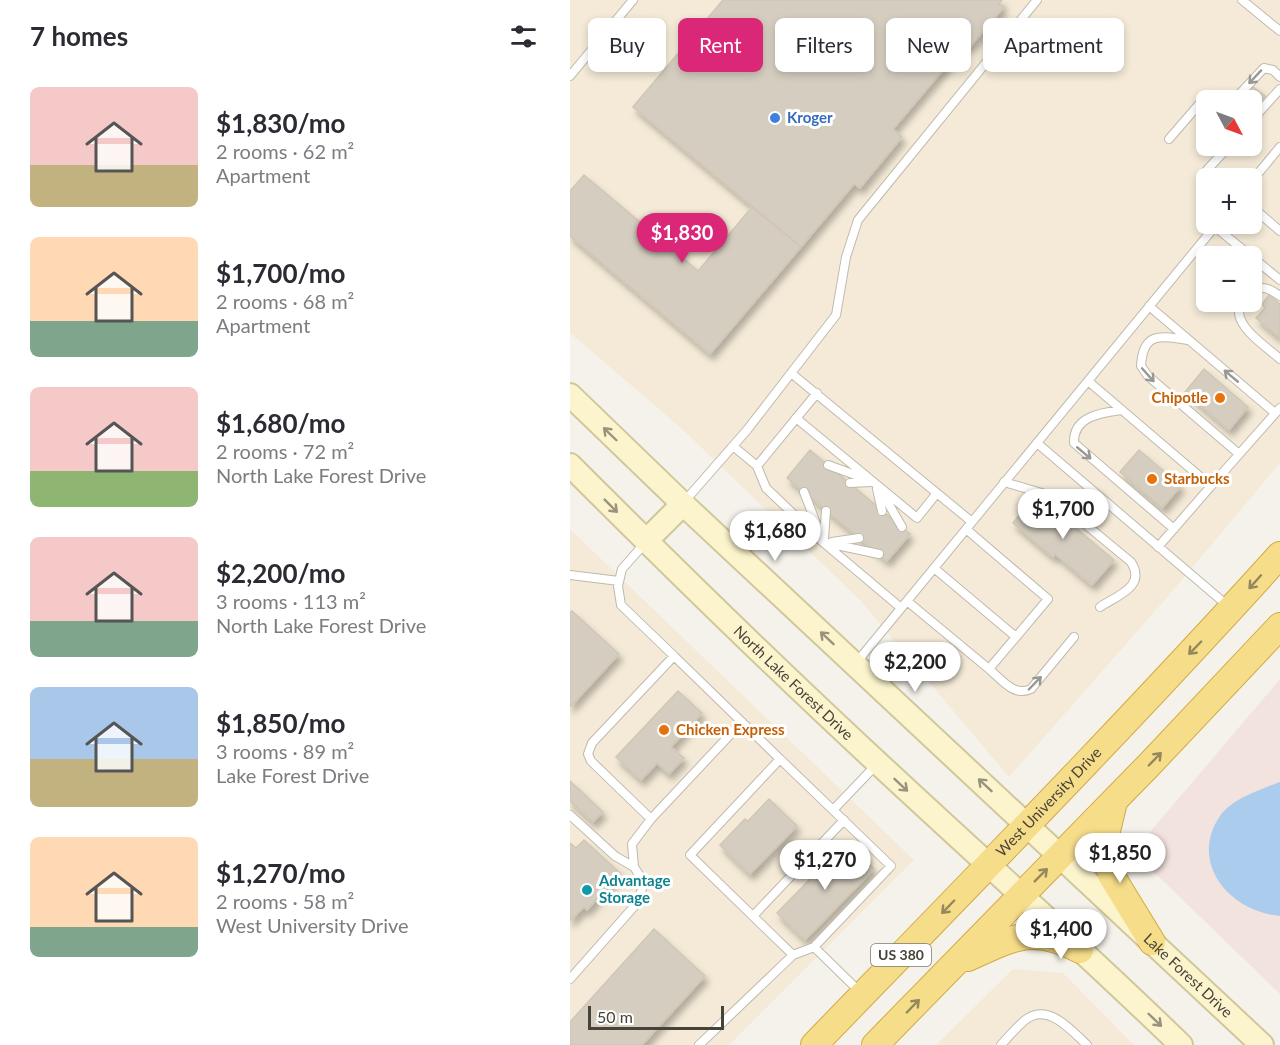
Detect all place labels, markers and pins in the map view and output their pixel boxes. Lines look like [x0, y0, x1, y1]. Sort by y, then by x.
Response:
place label: Kroger [787, 108, 833, 126]
marker: Kroger [768, 111, 782, 125]
pin: $1,830 [633, 213, 731, 264]
place label: Chipotle [1152, 388, 1208, 406]
marker: Chipotle [1213, 391, 1227, 405]
place label: Starbucks [1164, 469, 1230, 487]
marker: Starbucks [1145, 472, 1159, 486]
pin: $1,700 [1014, 489, 1112, 540]
pin: $1,680 [726, 511, 824, 562]
pin: $2,200 [866, 642, 964, 693]
place label: Chicken Express [676, 720, 785, 738]
marker: Chicken Express [657, 723, 671, 737]
pin: $1,850 [1071, 833, 1169, 884]
pin: $1,270 [776, 840, 874, 891]
place label: Advantage Storage [598, 871, 670, 906]
marker: Advantage Storage [580, 883, 594, 897]
pin: $1,400 [1012, 909, 1110, 960]

